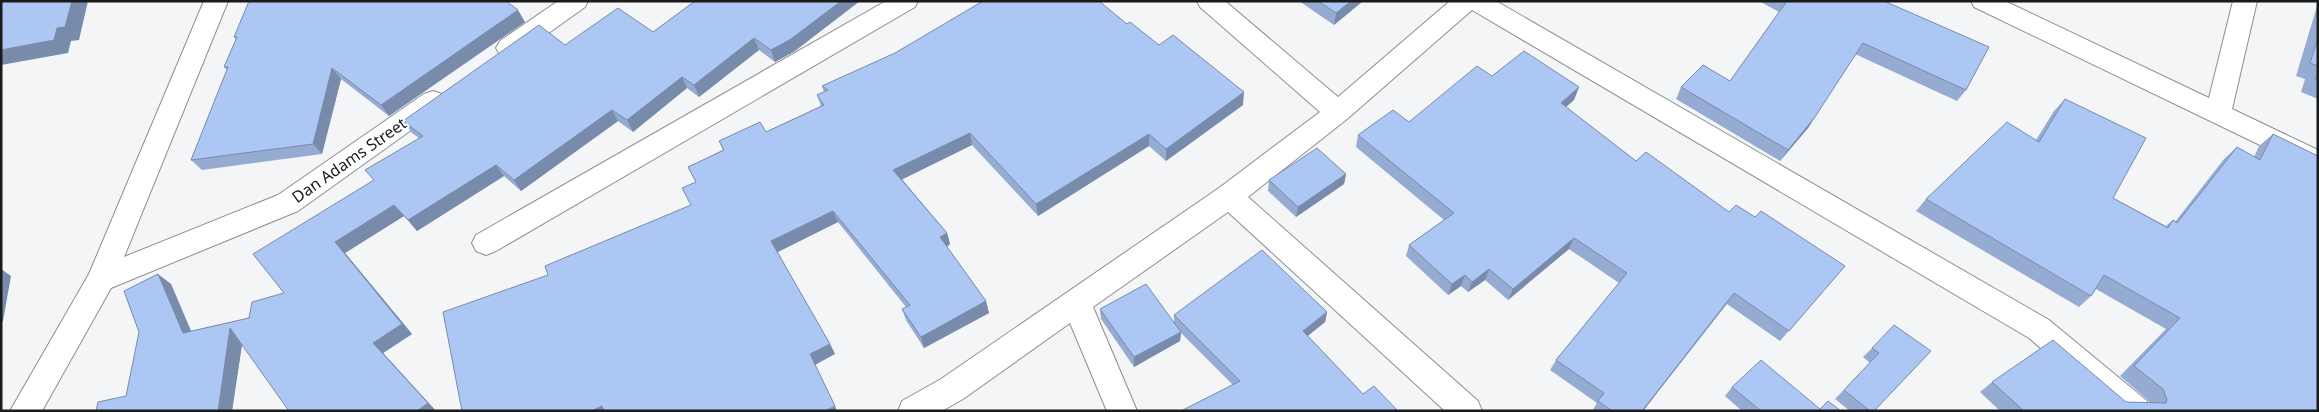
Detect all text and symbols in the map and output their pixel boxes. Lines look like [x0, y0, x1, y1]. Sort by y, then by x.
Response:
street label: Dan Adams Street [287, 112, 411, 208]

